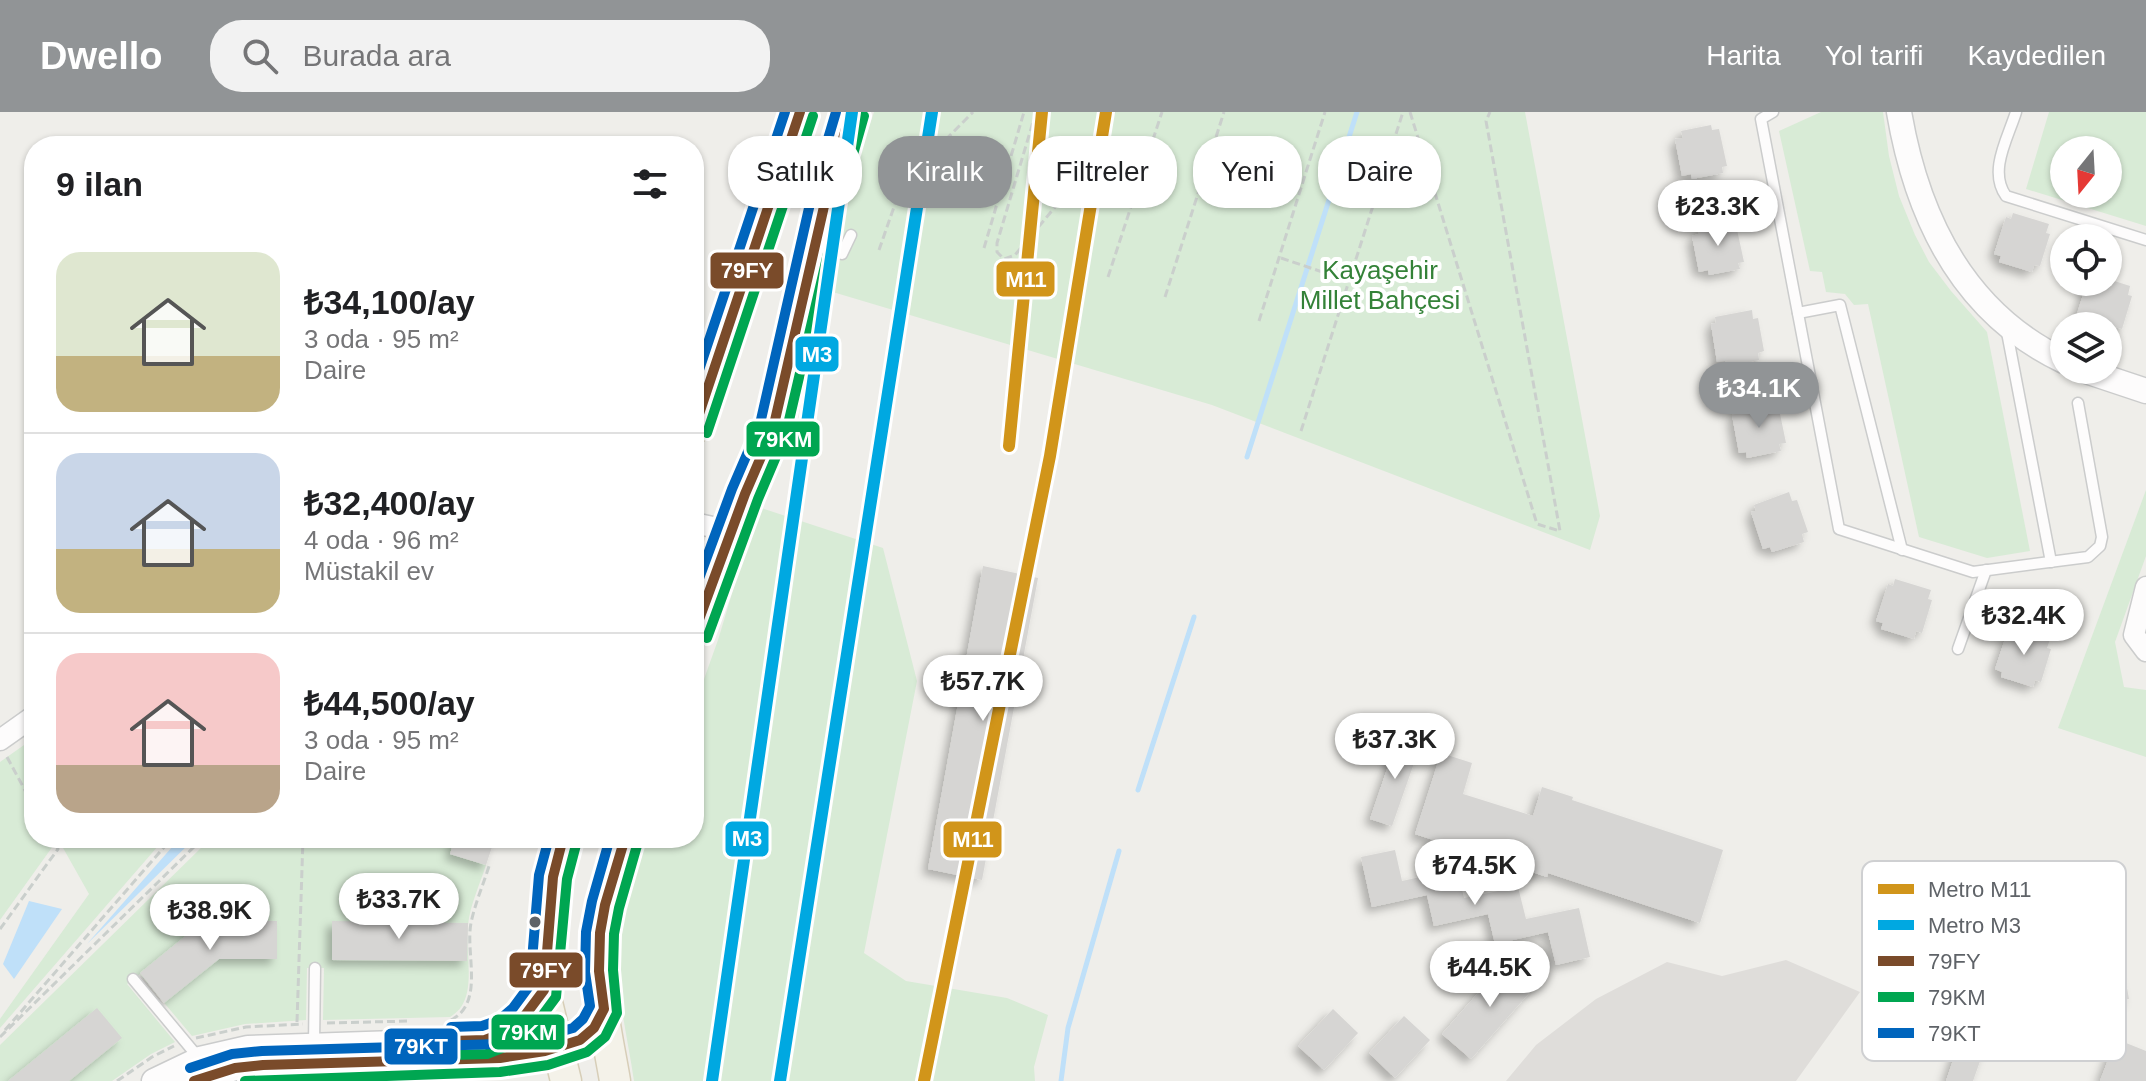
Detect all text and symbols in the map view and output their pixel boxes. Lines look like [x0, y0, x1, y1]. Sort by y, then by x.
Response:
search box [210, 20, 770, 92]
icon: search [238, 34, 282, 78]
text: Dwello [40, 35, 162, 77]
text: Burada ara [302, 39, 451, 72]
text: Harita [1706, 40, 1781, 71]
text: Yol tarifi [1825, 40, 1923, 71]
text: Kaydedilen [1967, 40, 2106, 71]
chip: Satılık [728, 136, 862, 208]
chip: Kiralık [878, 136, 1012, 208]
chip: Filtreler [1028, 136, 1177, 208]
chip: Yeni [1193, 136, 1302, 208]
chip: Daire [1318, 136, 1441, 208]
north arrow [2050, 136, 2122, 208]
map controls [2050, 136, 2122, 384]
icon: filters [628, 162, 672, 206]
text: 9 ilan [56, 165, 143, 203]
pin: ₺23.3K [1653, 180, 1783, 248]
text: ₺23.3K [1676, 191, 1760, 221]
button: locate [2050, 224, 2122, 296]
line badge: 79FY [709, 251, 785, 290]
park label: Kayaşehir Millet Bahçesi [1300, 255, 1460, 315]
text: 79FY [721, 258, 774, 283]
line badge: M11 [995, 260, 1056, 298]
text: M11 [1005, 267, 1047, 292]
text: ₺34,100/ay [304, 283, 475, 321]
icon: home [120, 284, 216, 380]
button: layers [2050, 312, 2122, 384]
text: 3 oda · 95 m² [304, 324, 459, 354]
line badge: M3 [794, 335, 840, 373]
text: M3 [802, 342, 832, 367]
text: Daire [304, 355, 366, 385]
pin: ₺34.1K [1694, 362, 1824, 430]
text: ₺34.1K [1717, 373, 1801, 403]
line badge: 79KM [745, 420, 821, 458]
text: 79KM [754, 427, 812, 452]
text: ₺32,400/ay [304, 484, 475, 522]
icon: home [120, 485, 216, 581]
text: 4 oda · 96 m² [304, 525, 459, 555]
text: Müstakil ev [304, 556, 434, 586]
pin: ₺32.4K [1959, 589, 2089, 657]
text: ₺32.4K [1982, 600, 2066, 630]
pin: ₺57.7K [918, 655, 1048, 723]
text: ₺57.7K [941, 666, 1025, 696]
text: ₺44,500/ay [304, 684, 475, 722]
icon: home [120, 685, 216, 781]
pin: ₺37.3K [1330, 713, 1460, 781]
text: ₺37.3K [1353, 724, 1437, 754]
text: 3 oda · 95 m² [304, 725, 459, 755]
text: Daire [304, 756, 366, 786]
line badge: M3 [724, 820, 770, 858]
line badge: M11 [942, 820, 1003, 859]
text: M3 [732, 826, 762, 851]
text: M11 [952, 827, 994, 852]
pin: ₺74.5K [1410, 839, 1540, 907]
text: ₺74.5K [1433, 850, 1517, 880]
legend [1862, 861, 2126, 1061]
pin: ₺33.7K [334, 873, 464, 941]
text: Metro M11 [1928, 877, 2032, 902]
pin: ₺38.9K [145, 884, 275, 952]
text: ₺33.7K [357, 884, 441, 914]
text: ₺38.9K [168, 895, 252, 925]
text: Metro M3 [1928, 913, 2021, 938]
unlabelled marker [527, 914, 543, 930]
pin: ₺44.5K [1425, 941, 1555, 1009]
text: 79FY [1928, 949, 1981, 974]
line badge: 79FY [508, 951, 584, 989]
text: ₺44.5K [1448, 952, 1532, 982]
text: 79FY [520, 958, 573, 983]
text: 79KM [1928, 985, 1985, 1010]
line badge: 79KM [490, 1013, 566, 1051]
text: 79KM [499, 1020, 557, 1045]
text: 79KT [1928, 1021, 1981, 1046]
line badge: 79KT [383, 1027, 459, 1066]
text: 79KT [394, 1034, 448, 1059]

